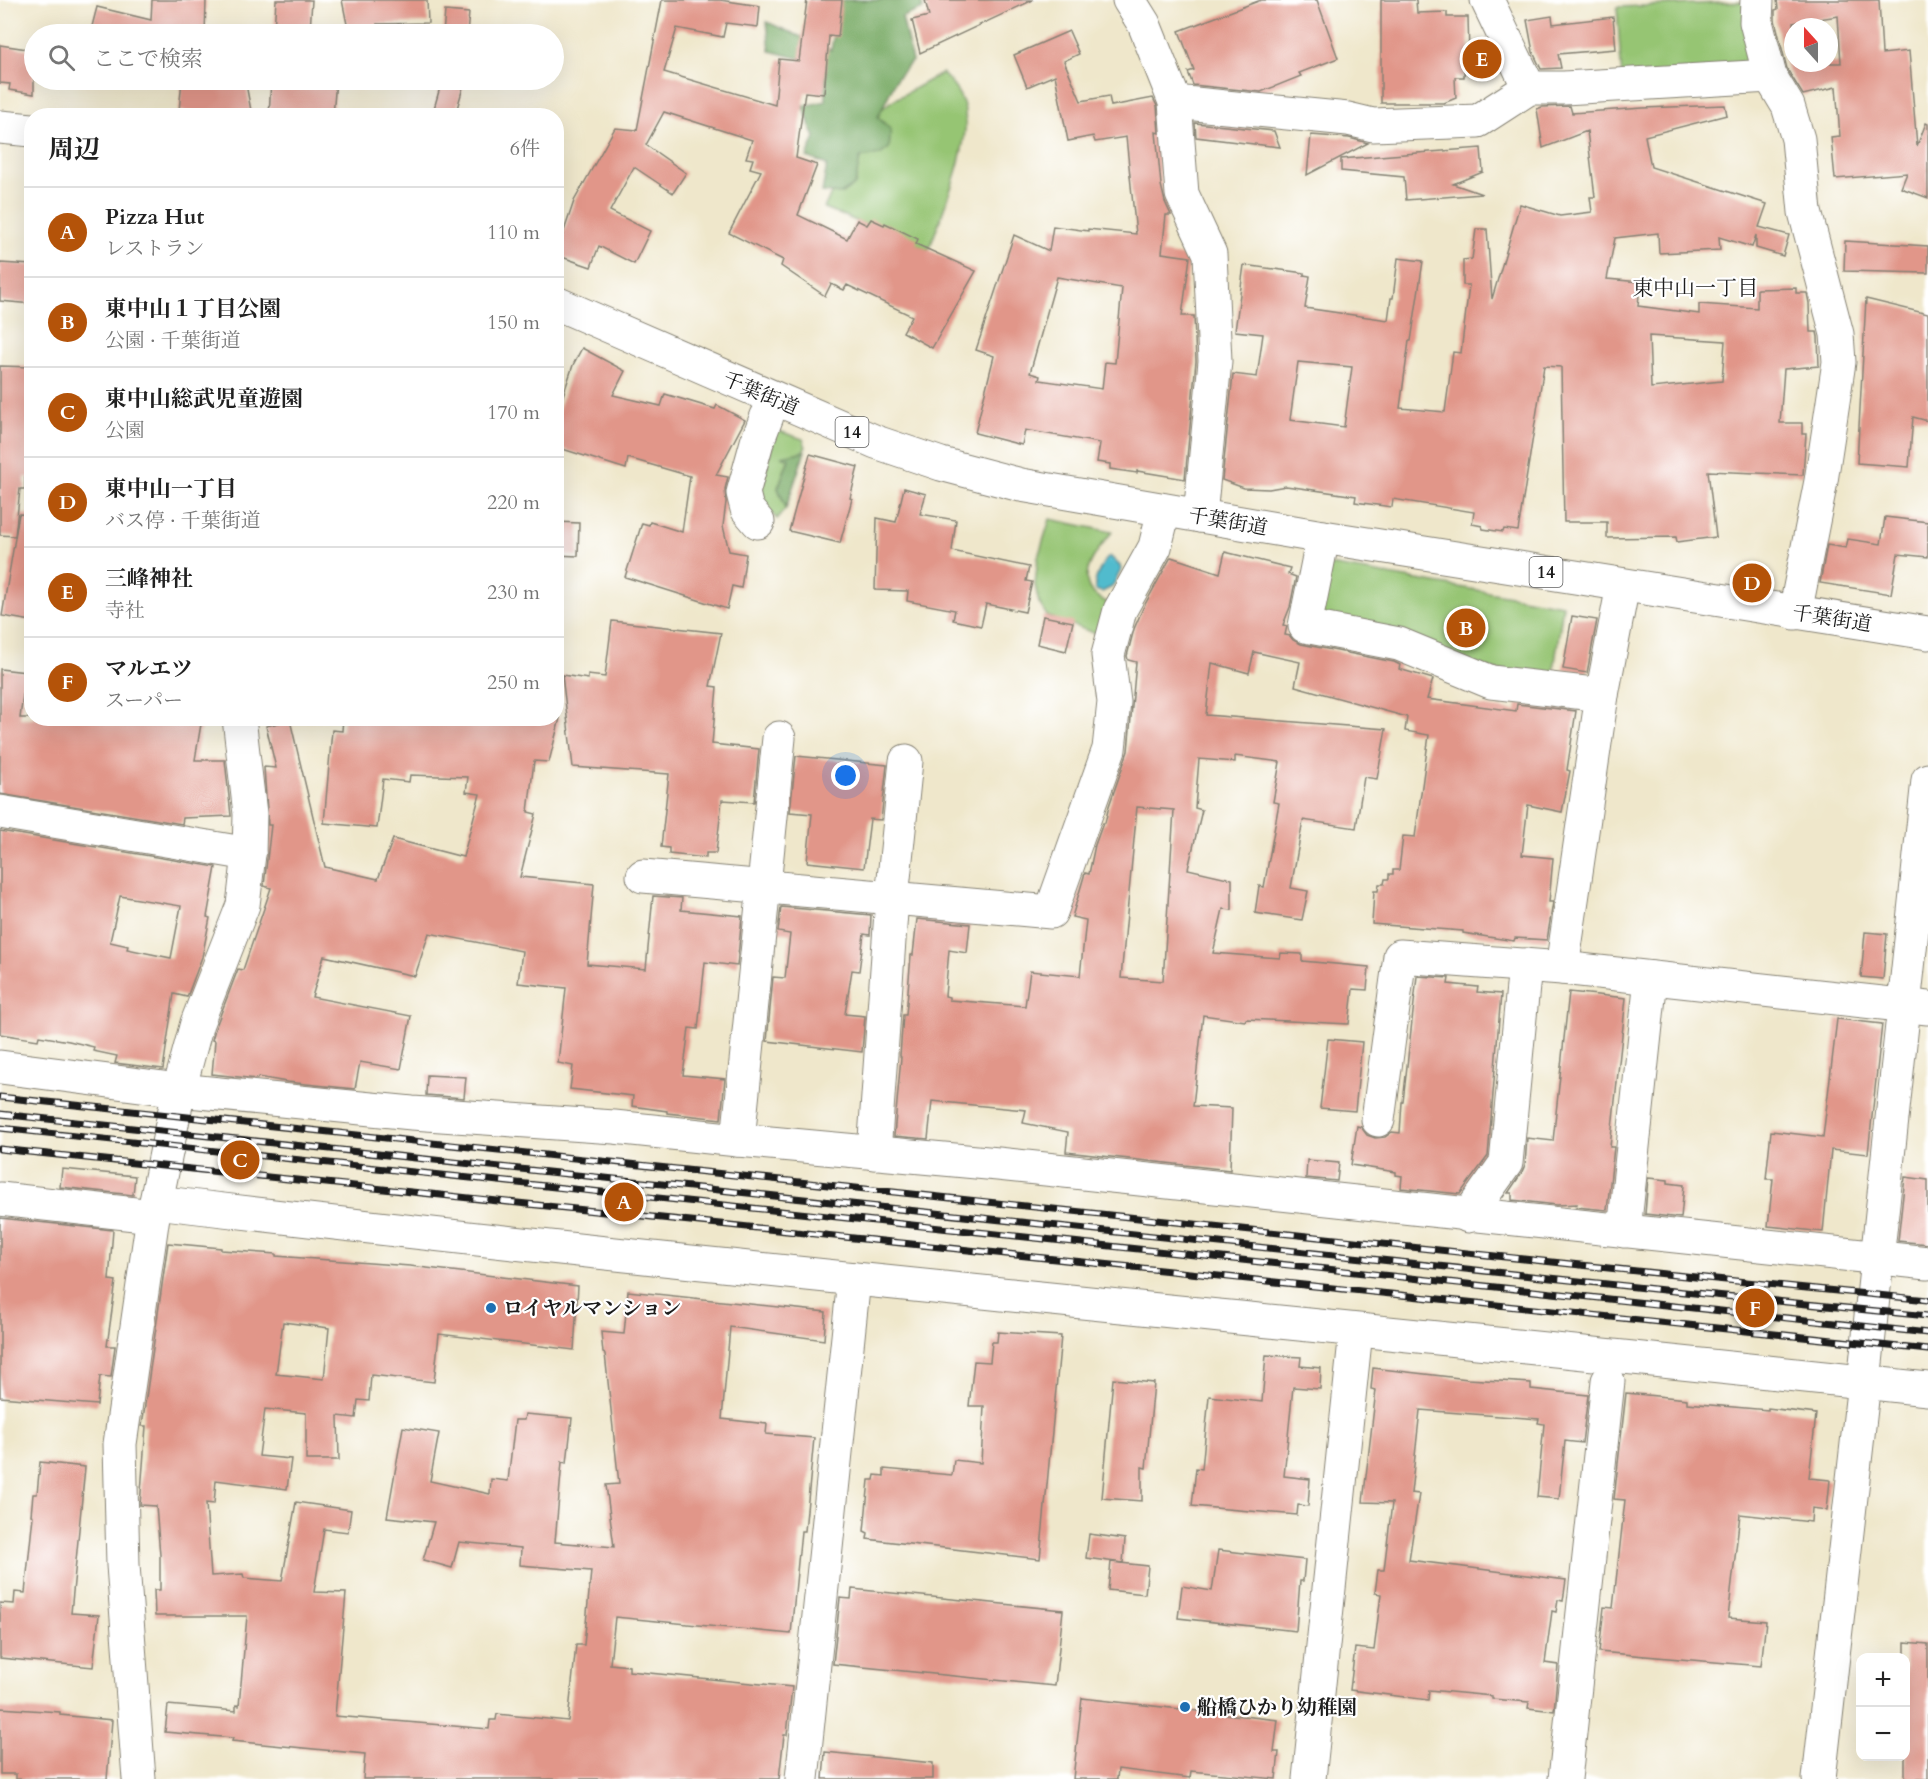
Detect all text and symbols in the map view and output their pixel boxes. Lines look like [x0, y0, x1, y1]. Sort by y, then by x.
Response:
north arrow [1784, 18, 1838, 72]
search box [24, 24, 564, 90]
pin: E [1462, 36, 1502, 82]
icon: search [45, 41, 78, 74]
text: ここで検索 [93, 44, 203, 74]
text: 周辺 [48, 132, 100, 167]
text: 6件 [510, 135, 540, 162]
text: Pizza Hut [105, 202, 204, 232]
text: A [60, 219, 75, 246]
text: 110 m [487, 219, 540, 246]
text: レストラン [105, 235, 204, 262]
district label: 東中山一丁目 [1632, 274, 1758, 303]
text: 東中山１丁目公園 [105, 294, 281, 324]
text: B [60, 309, 75, 336]
text: 150 m [487, 309, 540, 336]
text: 公園 · 千葉街道 [105, 327, 241, 354]
street label: 千葉街道 [719, 365, 803, 422]
text: 東中山総武児童遊園 [105, 384, 303, 414]
text: C [60, 399, 75, 426]
text: 170 m [487, 399, 540, 426]
text: 公園 [105, 417, 145, 444]
road number: 14 [836, 417, 868, 447]
text: 東中山一丁目 [105, 474, 237, 504]
text: D [59, 489, 76, 516]
text: 220 m [487, 489, 540, 516]
street label: 千葉街道 [1186, 501, 1270, 542]
text: バス停 · 千葉街道 [105, 507, 261, 534]
road number: 14 [1530, 557, 1562, 587]
pin: D [1732, 560, 1772, 606]
text: 三峰神社 [105, 564, 193, 594]
text: E [61, 579, 74, 606]
text: 230 m [487, 579, 540, 606]
text: 寺社 [105, 597, 145, 624]
street label: 千葉街道 [1790, 599, 1874, 638]
pin: B [1446, 606, 1486, 650]
text: マルエツ [105, 654, 193, 684]
text: F [62, 669, 73, 696]
text: 250 m [487, 669, 540, 696]
text: スーパー [105, 687, 183, 714]
your location [831, 761, 860, 790]
pin: C [220, 1138, 260, 1182]
pin: A [604, 1180, 644, 1224]
pin: F [1736, 1286, 1774, 1330]
place label: ロイヤルマンション [503, 1295, 681, 1322]
marker: ロイヤルマンション [484, 1301, 498, 1315]
map controls [1856, 1653, 1910, 1761]
button: + [1856, 1653, 1910, 1707]
place label: 船橋ひかり幼稚園 [1197, 1694, 1357, 1721]
marker: 船橋ひかり幼稚園 [1178, 1700, 1192, 1714]
button: − [1856, 1707, 1910, 1761]

